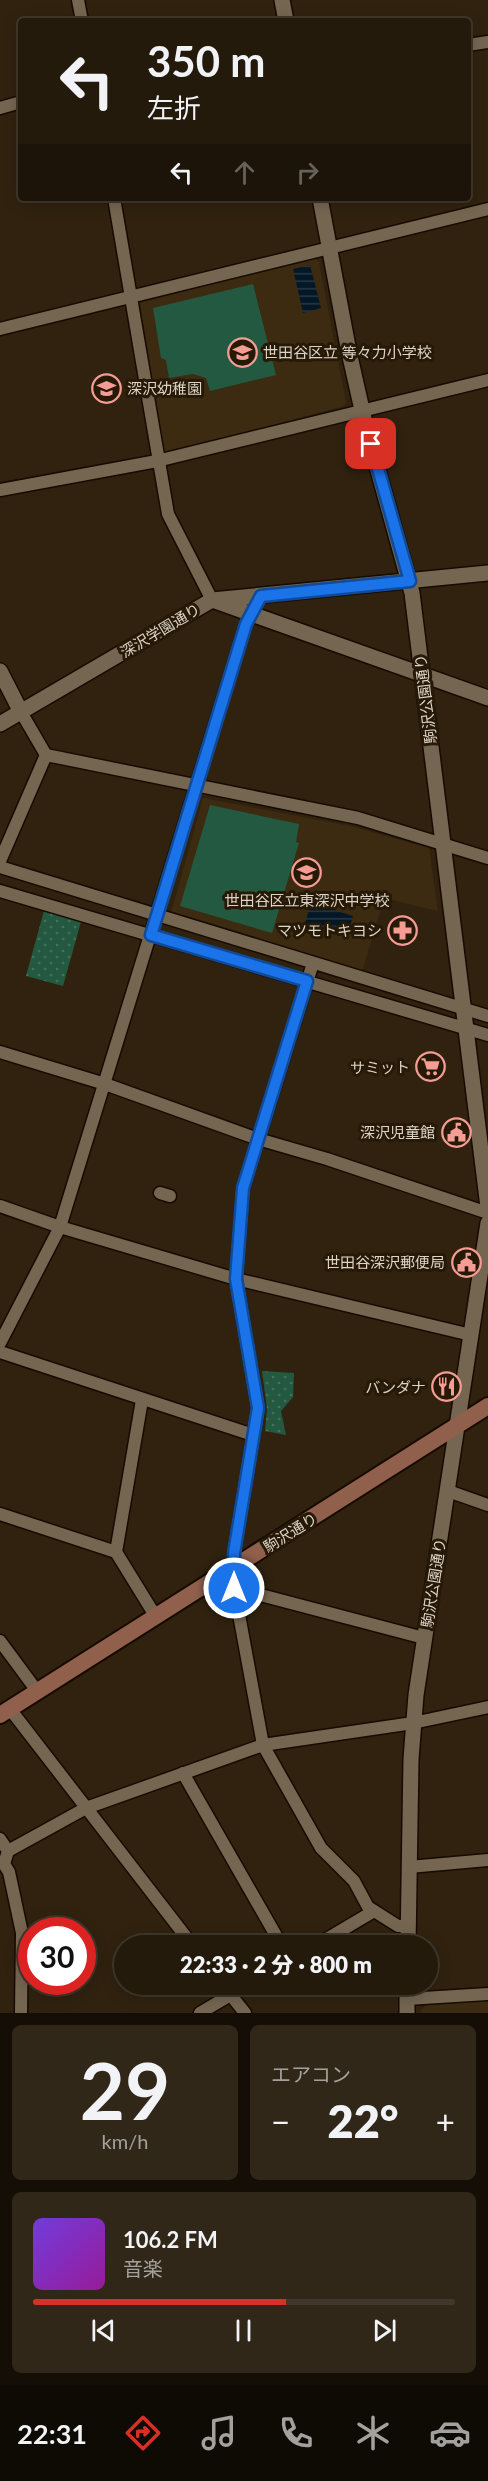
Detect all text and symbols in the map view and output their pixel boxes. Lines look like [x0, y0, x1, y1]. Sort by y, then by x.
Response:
text: 350 m [147, 36, 265, 86]
icon: left [48, 42, 126, 120]
text: 左折 [147, 91, 201, 124]
icon: left [165, 156, 198, 189]
icon: ahead [228, 156, 261, 189]
icon: right [291, 156, 324, 189]
school or university icon: 世田谷区立 等々力小学校 [226, 336, 258, 368]
place label: 世田谷区立 等々力小学校 [263, 343, 432, 361]
school or university icon: 深沢幼稚園 [90, 372, 122, 404]
place label: 深沢幼稚園 [127, 379, 202, 397]
pin [345, 418, 396, 469]
icon: arrive [354, 427, 387, 460]
street label: 深沢学園通り [117, 599, 203, 661]
street label: 駒沢公園通り [411, 653, 439, 745]
school or university icon: 世田谷区立東深沢中学校 [291, 857, 323, 889]
place label: 世田谷区立東深沢中学校 [224, 891, 390, 909]
pharmacy icon: マツモトキヨシ [387, 914, 419, 946]
place label: マツモトキヨシ [277, 921, 382, 939]
supermarket icon: サミット [415, 1051, 447, 1083]
place label: サミット [350, 1058, 410, 1076]
public building icon: 深沢児童館 [440, 1116, 472, 1148]
place label: 深沢児童館 [360, 1123, 435, 1141]
public building icon: 世田谷深沢郵便局 [450, 1246, 482, 1278]
place label: 世田谷深沢郵便局 [325, 1253, 445, 1271]
restaurant icon: バンダナ [431, 1371, 463, 1403]
place label: バンダナ [365, 1378, 426, 1396]
street label: 駒沢通り [260, 1508, 320, 1556]
street label: 駒沢公園通り [417, 1537, 449, 1629]
position arrow [202, 1556, 266, 1620]
speed limit sign: 30 [18, 1917, 96, 1995]
text: 22:33 · 2 分 · 800 m [180, 1951, 372, 1978]
text: 29 [80, 2043, 170, 2137]
text: エアコン [271, 2062, 351, 2086]
text: 22° [328, 2094, 398, 2148]
text: − [271, 2101, 290, 2141]
text: + [436, 2101, 455, 2141]
text: km/h [102, 2129, 148, 2153]
text: 106.2 FM [123, 2226, 218, 2253]
text: 音楽 [123, 2256, 163, 2280]
icon: previous [87, 2314, 120, 2347]
icon: pause [227, 2314, 260, 2347]
icon: next [368, 2314, 401, 2347]
icon: directions [122, 2412, 164, 2454]
icon: music [198, 2412, 240, 2454]
icon: phone [275, 2412, 317, 2454]
icon: climate [352, 2412, 394, 2454]
icon: car [429, 2412, 471, 2454]
text: 22:31 [17, 2417, 87, 2450]

